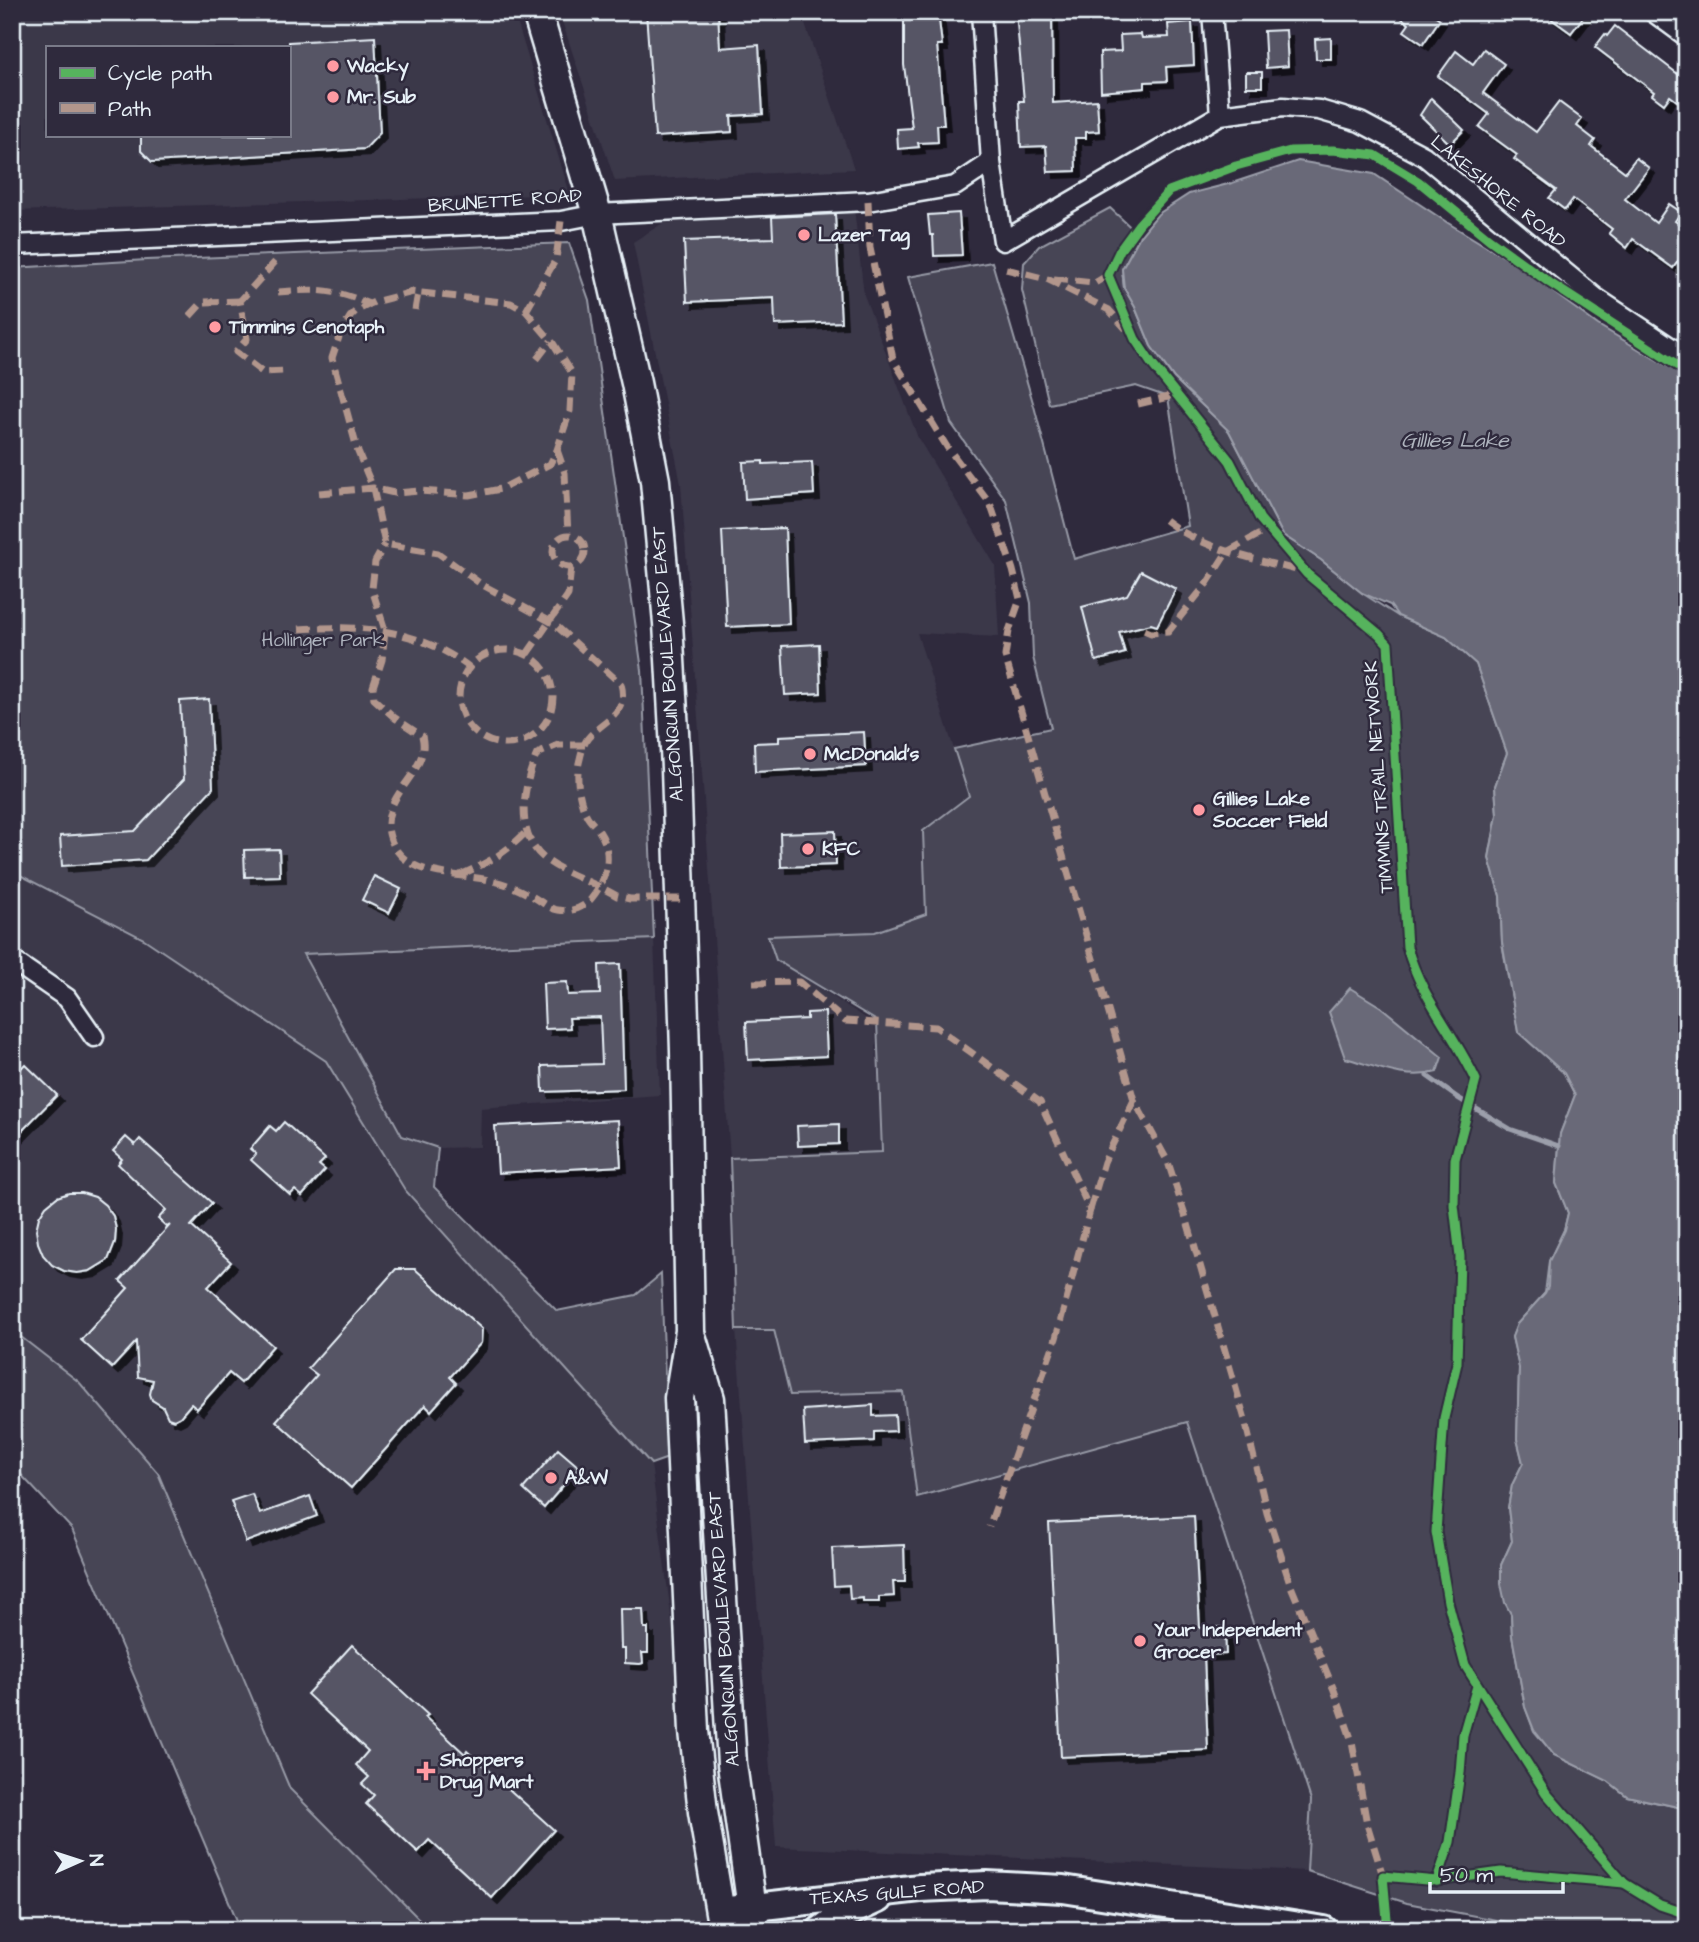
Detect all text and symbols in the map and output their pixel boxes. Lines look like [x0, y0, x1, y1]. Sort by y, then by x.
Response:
legend [46, 46, 290, 136]
place label: Wacky [346, 53, 409, 81]
marker: Wacky [325, 58, 341, 74]
text: Cycle path [108, 59, 213, 90]
place label: Mr. Sub [347, 84, 416, 111]
marker: Mr. Sub [325, 89, 341, 105]
text: Path [108, 95, 152, 124]
street label: LAKESHORE ROAD [1424, 129, 1572, 255]
street label: BRUNETTE ROAD [427, 182, 583, 220]
place label: Lazer Tag [818, 222, 910, 250]
marker: Lazer Tag [796, 227, 812, 243]
place label: Timmins Cenotaph [228, 314, 385, 341]
marker: Timmins Cenotaph [207, 319, 223, 335]
water label: Gillies Lake [1401, 426, 1510, 455]
street label: ALGONQUIN BOULEVARD EAST [645, 525, 691, 803]
park label: Hollinger Park [262, 627, 385, 655]
street label: TIMMINS TRAIL NETWORK [1357, 660, 1401, 894]
place label: McDonald's [824, 741, 920, 768]
marker: McDonald's [802, 746, 818, 762]
place label: Gillies Lake Soccer Field [1212, 786, 1328, 835]
marker: Gillies Lake Soccer Field [1191, 802, 1207, 818]
place label: KFC [822, 836, 861, 863]
marker: KFC [800, 841, 816, 857]
place label: A&W [565, 1465, 608, 1492]
marker: A&W [543, 1470, 559, 1486]
street label: ALGONQUIN BOULEVARD EAST [701, 1490, 747, 1768]
place label: Your Independent Grocer [1154, 1617, 1303, 1666]
marker: Your Independent Grocer [1132, 1633, 1148, 1649]
place label: Shoppers Drug Mart [439, 1747, 534, 1797]
marker: Shoppers Drug Mart [418, 1763, 434, 1779]
north arrow [46, 1826, 116, 1896]
scale bar [1430, 1851, 1562, 1895]
text: N [82, 1854, 109, 1867]
text: 50 m [1440, 1861, 1494, 1890]
street label: TEXAS GULF ROAD [809, 1873, 985, 1913]

